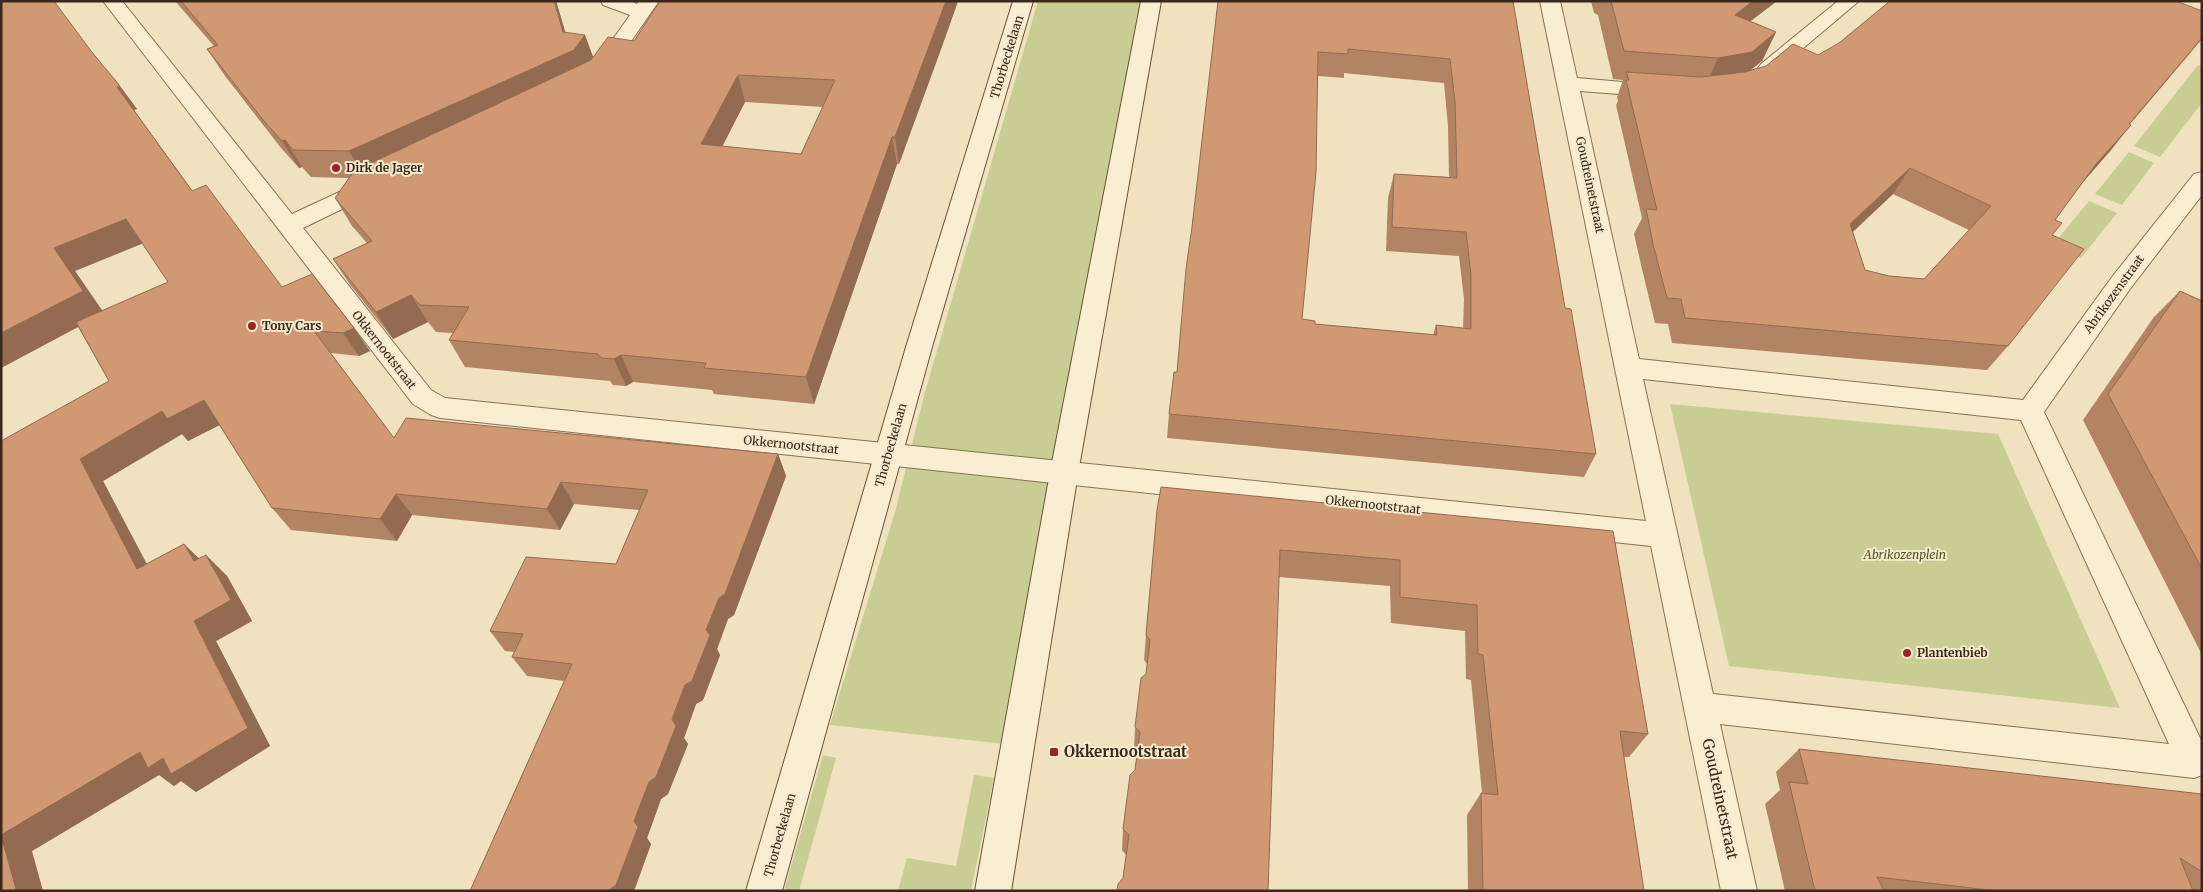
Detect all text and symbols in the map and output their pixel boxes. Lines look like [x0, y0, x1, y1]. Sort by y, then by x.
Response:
street label: Thorbeckelaan [987, 13, 1026, 100]
street label: Goudreinetstraat [1573, 135, 1608, 235]
place label: Dirk de Jager [346, 160, 423, 175]
marker: Dirk de Jager [330, 162, 342, 174]
street label: Abrikozenstraat [2080, 251, 2147, 337]
street label: Okkernootstraat [349, 307, 420, 392]
place label: Tony Cars [262, 318, 322, 333]
marker: Tony Cars [246, 320, 258, 332]
street label: Thorbeckelaan [871, 401, 910, 489]
street label: Okkernootstraat [743, 432, 840, 457]
street label: Okkernootstraat [1325, 492, 1422, 517]
park label: Abrikozenplein [1863, 547, 1946, 562]
place label: Plantenbieb [1917, 645, 1988, 660]
marker: Plantenbieb [1901, 647, 1913, 659]
street label: Goudreinetstraat [1698, 737, 1743, 861]
place label: Okkernootstraat [1064, 742, 1187, 761]
marker: Okkernootstraat [1048, 746, 1060, 758]
street label: Thorbeckelaan [760, 791, 799, 879]

